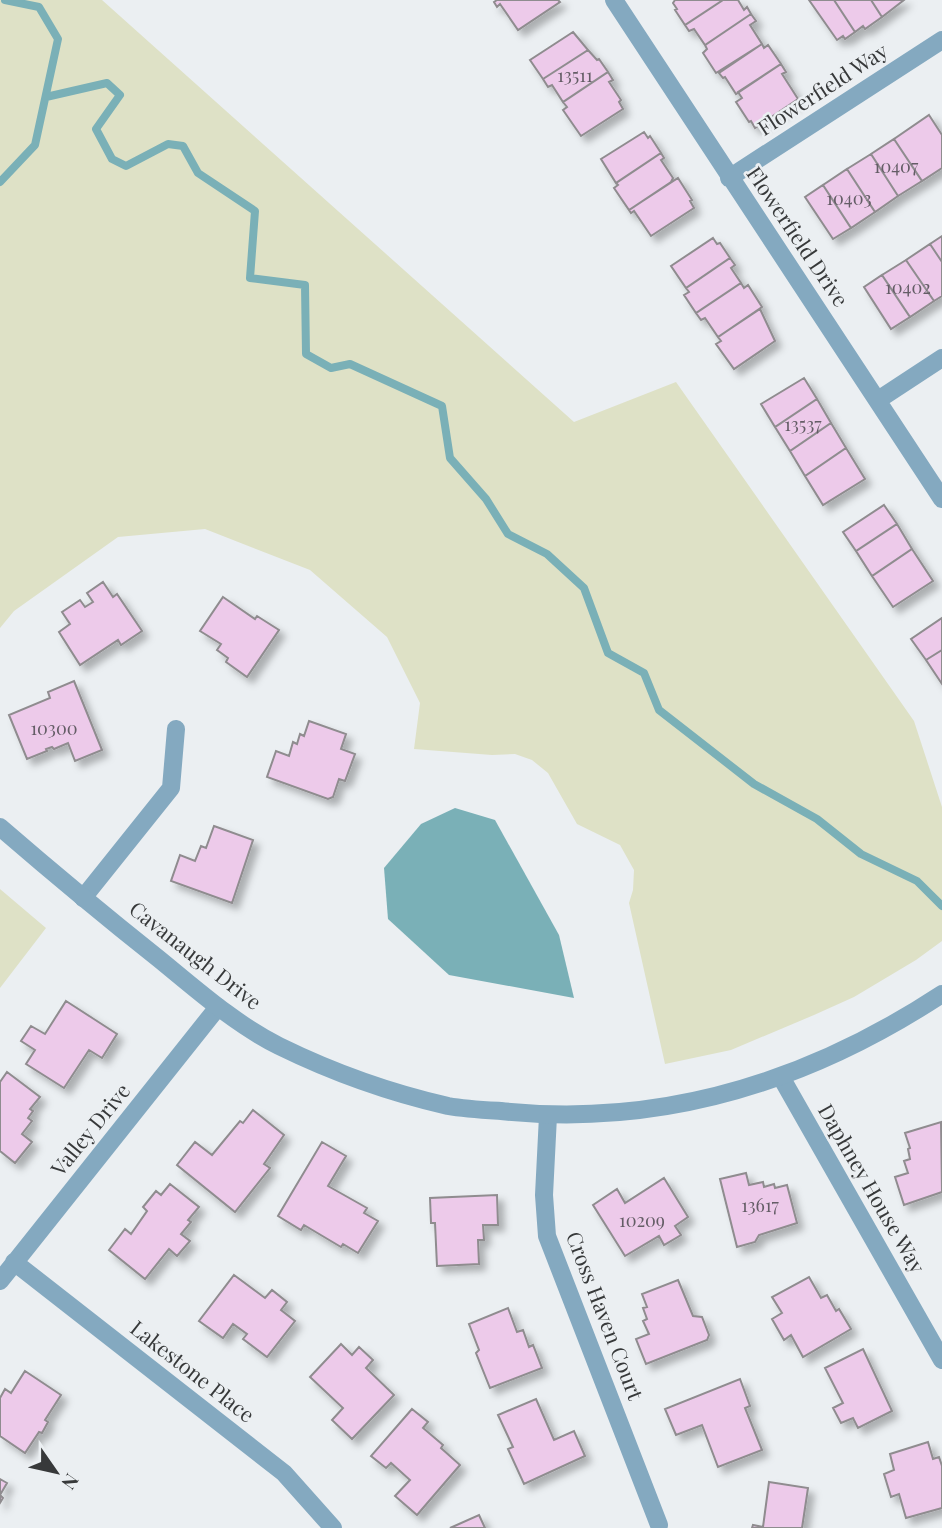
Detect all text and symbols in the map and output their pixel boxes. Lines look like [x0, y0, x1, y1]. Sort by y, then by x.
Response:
street label: Flowerfield Way [751, 36, 893, 141]
house number: 13511 [557, 63, 593, 87]
house number: 10407 [874, 154, 919, 178]
street label: Flowerfield Drive [741, 160, 856, 311]
house number: 10403 [826, 186, 872, 210]
house number: 10402 [885, 275, 931, 299]
house number: 13537 [784, 412, 822, 436]
house number: 10300 [30, 716, 78, 740]
street label: Cavanaugh Drive [124, 894, 268, 1015]
street label: Valley Drive [43, 1077, 135, 1182]
street label: Daphney House Way [813, 1098, 933, 1278]
house number: 13617 [741, 1193, 780, 1217]
house number: 10209 [619, 1208, 665, 1232]
street label: Cross Haven Court [561, 1227, 651, 1404]
street label: Lakestone Place [125, 1313, 261, 1428]
north arrow [21, 1437, 91, 1507]
text: N [56, 1469, 86, 1495]

